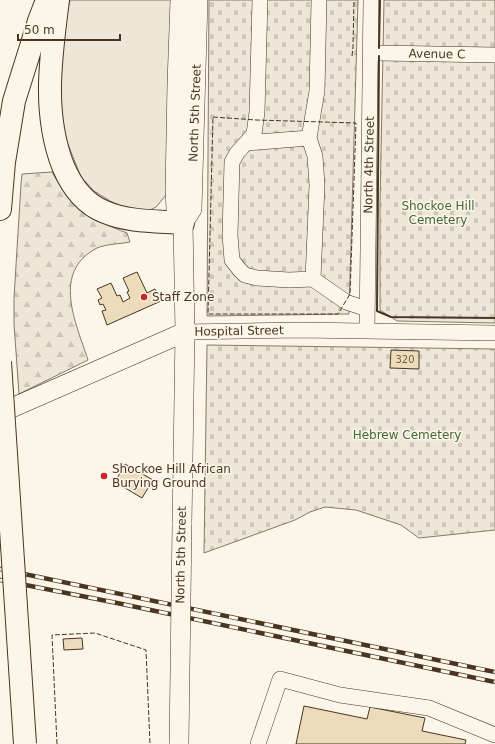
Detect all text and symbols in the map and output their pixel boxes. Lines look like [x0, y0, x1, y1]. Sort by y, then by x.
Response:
scale bar [18, 16, 120, 42]
text: 50 m [24, 23, 55, 37]
street label: Avenue C [408, 47, 466, 61]
street label: North 5th Street [186, 64, 204, 162]
street label: North 4th Street [361, 116, 377, 214]
park label: Shockoe Hill Cemetery [401, 199, 475, 227]
place label: Staff Zone [152, 290, 214, 304]
marker: Staff Zone [139, 292, 149, 302]
street label: Hospital Street [194, 323, 284, 339]
house number: 320 [395, 354, 415, 365]
park label: Hebrew Cemetery [353, 428, 461, 442]
place label: Shockoe Hill African Burying Ground [112, 462, 231, 490]
marker: Shockoe Hill African Burying Ground [99, 471, 109, 481]
street label: North 5th Street [173, 506, 189, 604]

